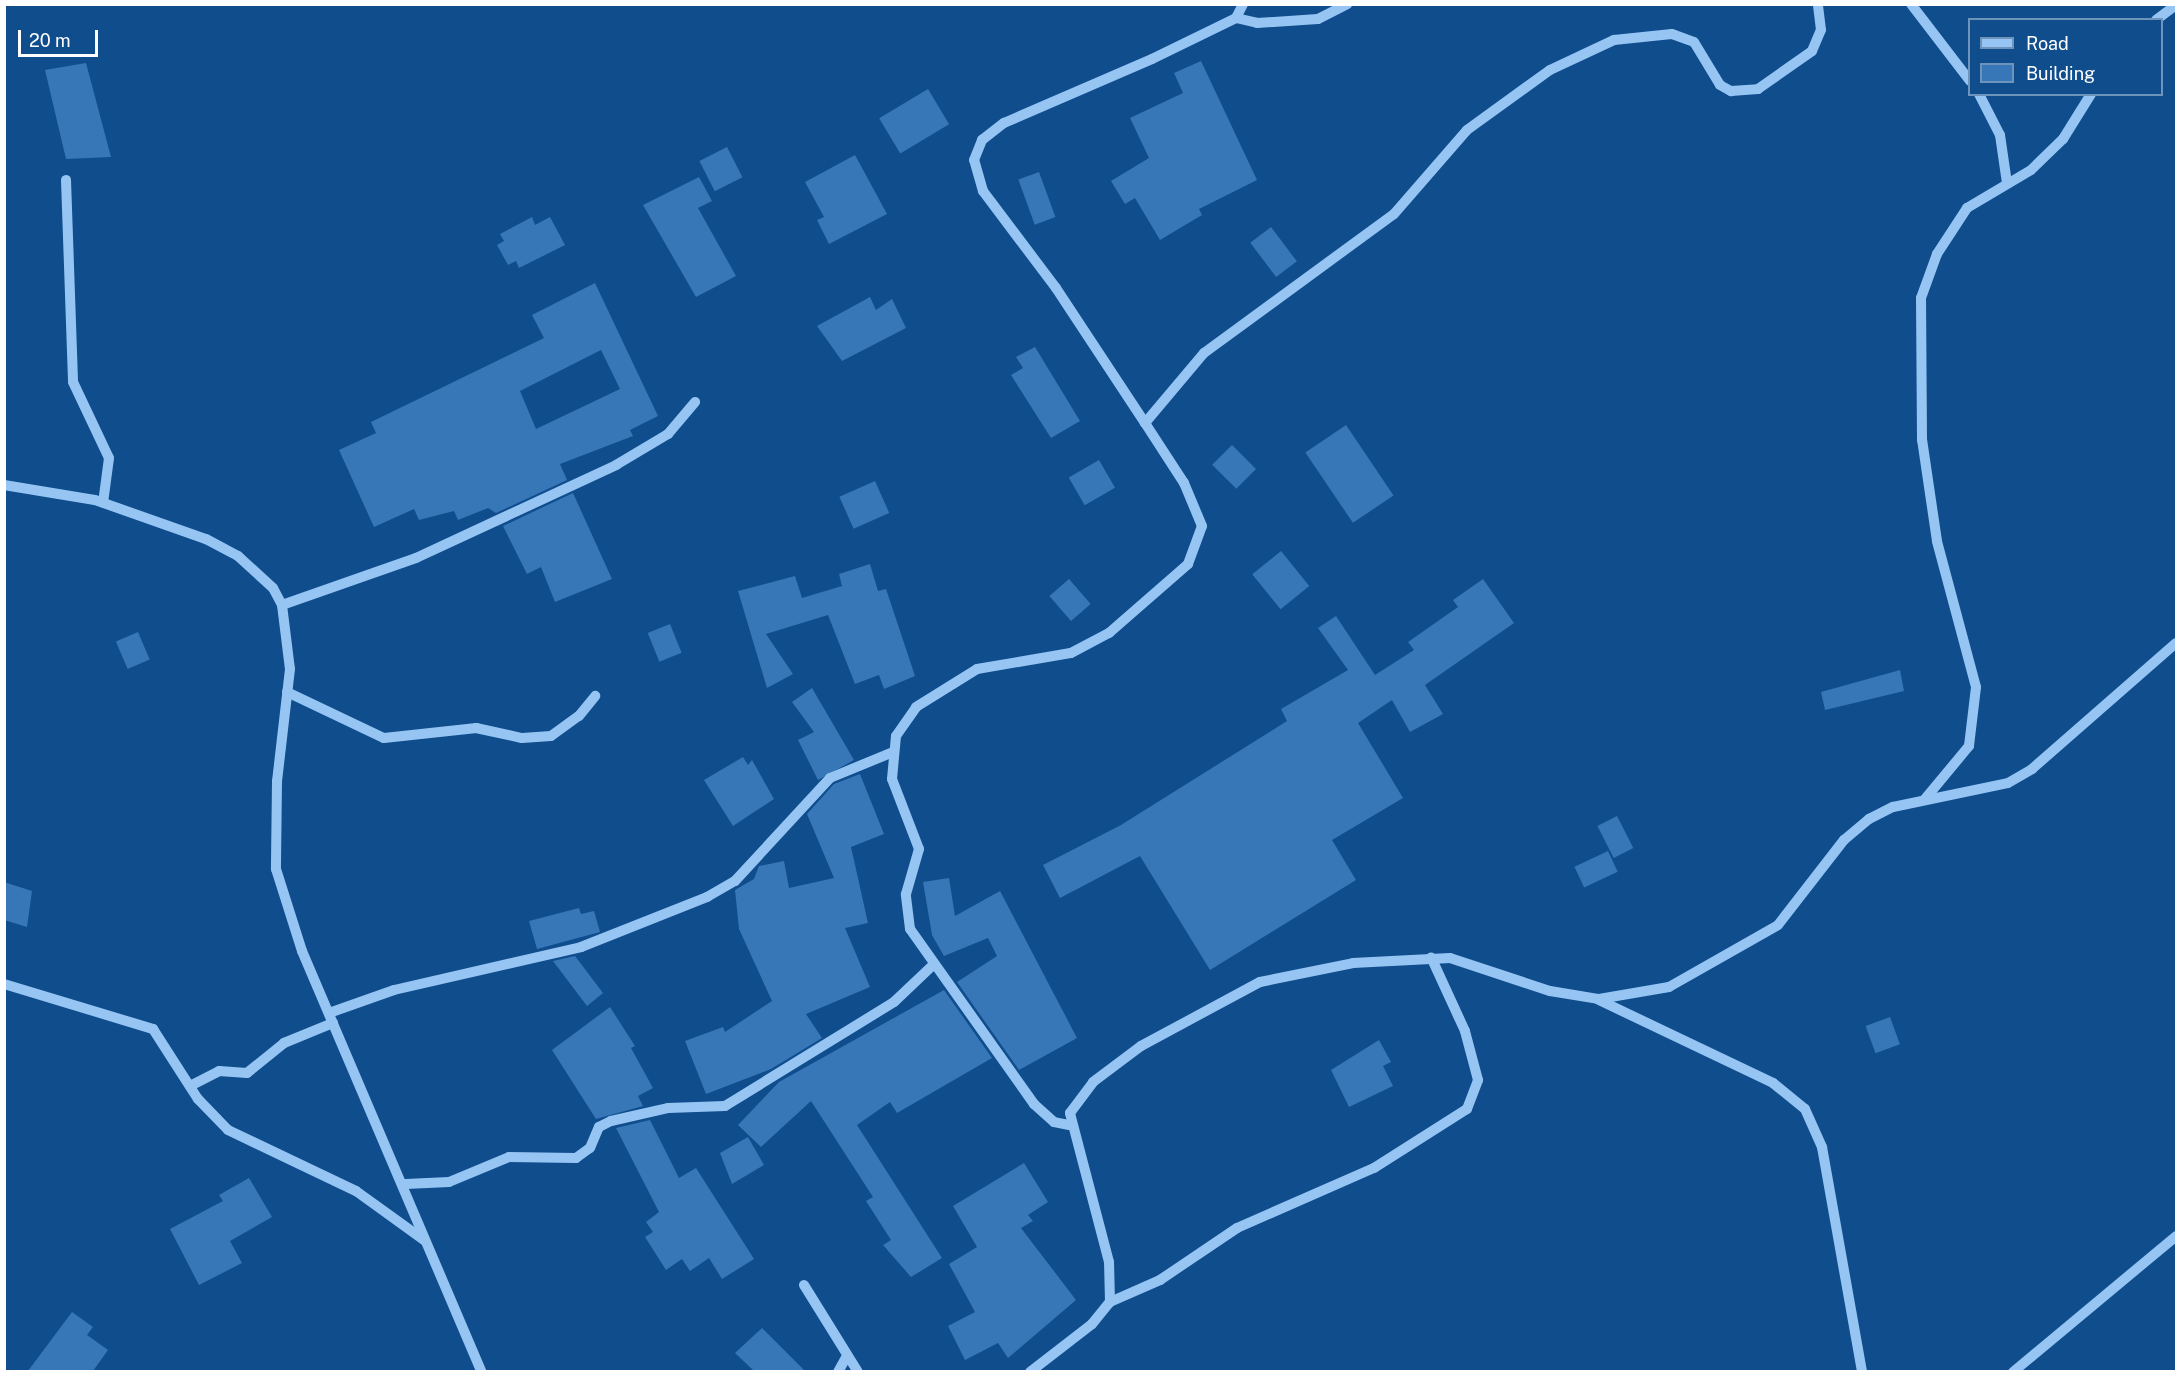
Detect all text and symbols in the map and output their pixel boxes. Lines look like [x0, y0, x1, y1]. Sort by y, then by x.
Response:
scale bar [21, 18, 100, 56]
legend [1968, 18, 2163, 96]
text: 20 m [29, 30, 71, 51]
text: Road [2026, 33, 2069, 54]
text: Building [2026, 63, 2095, 84]

